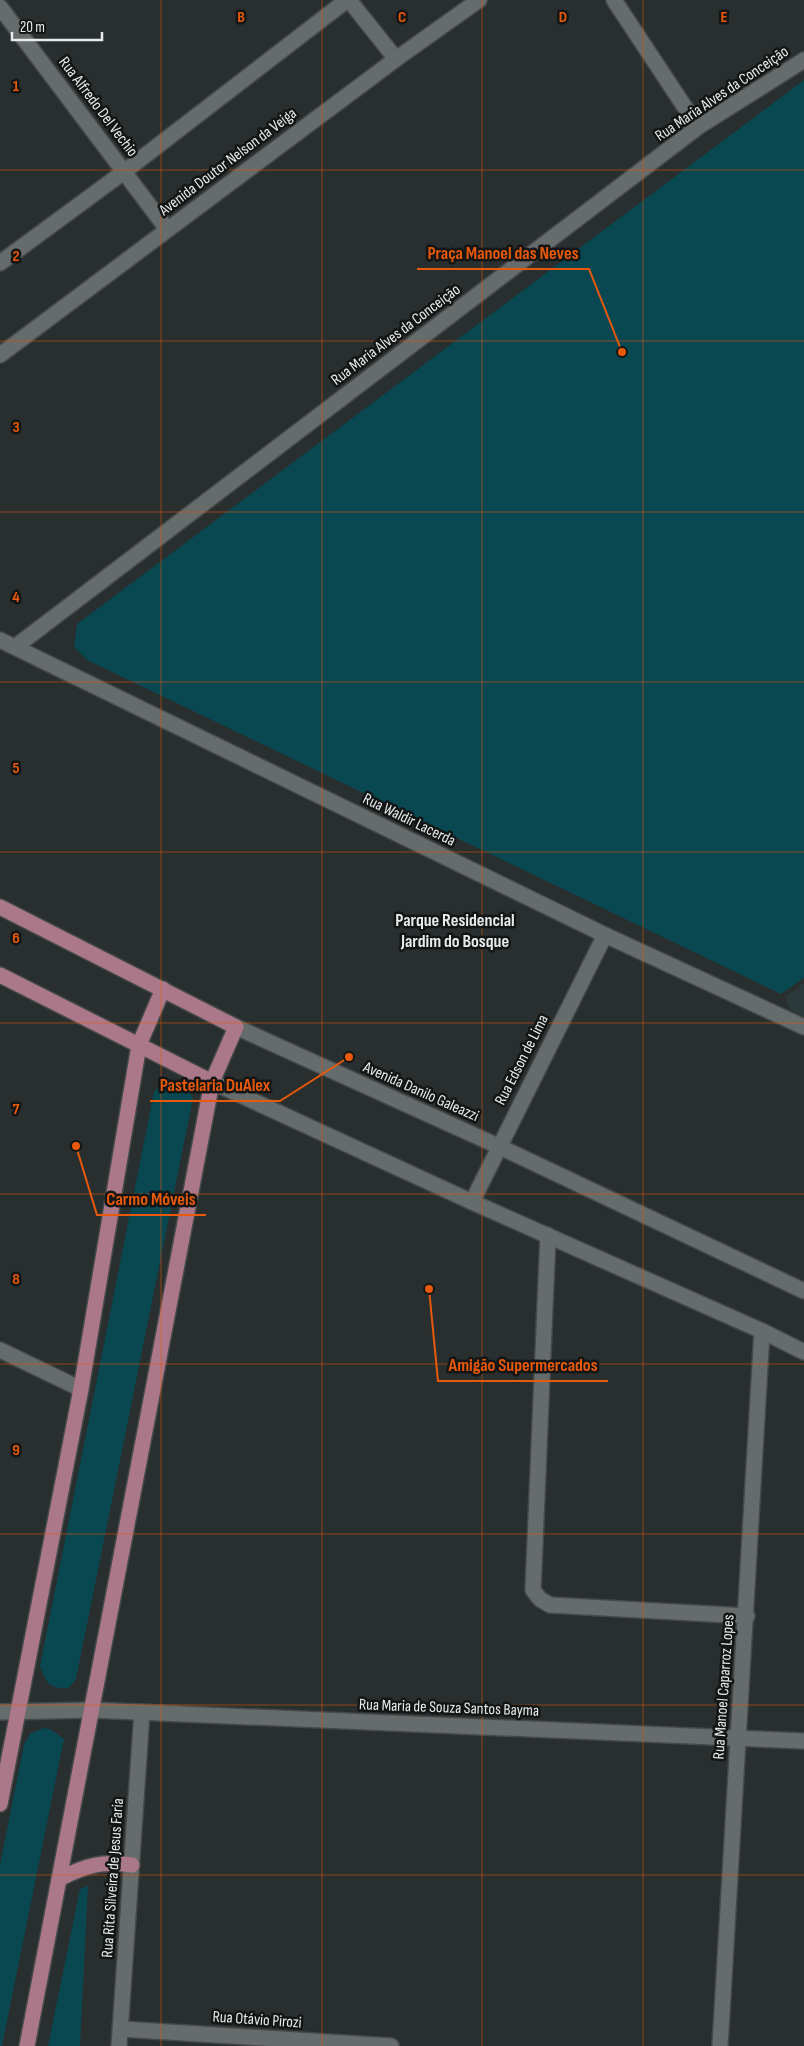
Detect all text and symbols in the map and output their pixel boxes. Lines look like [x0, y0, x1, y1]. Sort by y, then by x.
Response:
text: B [237, 8, 245, 27]
text: C [398, 8, 406, 27]
text: D [559, 8, 567, 27]
text: E [721, 8, 728, 27]
scale bar [12, 10, 102, 42]
text: 20 m [20, 18, 45, 37]
street label: Rua Maria Alves da Conceição [652, 42, 792, 146]
street label: Rua Alfredo Del Vechio [54, 53, 142, 161]
text: 1 [13, 77, 20, 96]
street label: Avenida Doutor Nelson da Veiga [155, 104, 301, 221]
callout: Praça Manoel das Neves [417, 236, 589, 269]
text: Praça Manoel das Neves [427, 243, 579, 264]
text: 2 [12, 247, 20, 266]
street label: Rua Maria Alves da Conceição [328, 280, 464, 390]
text: 3 [12, 418, 20, 437]
text: 4 [12, 588, 20, 607]
text: 5 [12, 759, 20, 778]
street label: Rua Waldir Lacerda [360, 789, 458, 851]
district label: Parque Residencial Jardim do Bosque [395, 910, 515, 952]
text: 6 [12, 929, 20, 948]
street label: Rua Edson de Lima [491, 1012, 553, 1108]
street label: Avenida Danilo Galeazzi [359, 1058, 482, 1126]
callout: Pastelaria DuAlex [150, 1068, 280, 1101]
text: Pastelaria DuAlex [160, 1075, 271, 1096]
text: 7 [13, 1100, 20, 1119]
callout: Carmo Móveis [97, 1182, 206, 1215]
text: Carmo Móveis [106, 1189, 196, 1210]
text: 8 [12, 1270, 20, 1289]
callout: Amigão Supermercados [438, 1348, 608, 1381]
text: Amigão Supermercados [447, 1355, 598, 1376]
text: 9 [12, 1441, 20, 1460]
street label: Rua Manoel Caparroz Lopes [709, 1614, 739, 1760]
street label: Rua Maria de Souza Santos Bayma [358, 1695, 540, 1721]
street label: Rua Rita Silveira de Jesus Faria [98, 1798, 128, 1958]
street label: Rua Otávio Pirozi [212, 2007, 302, 2033]

